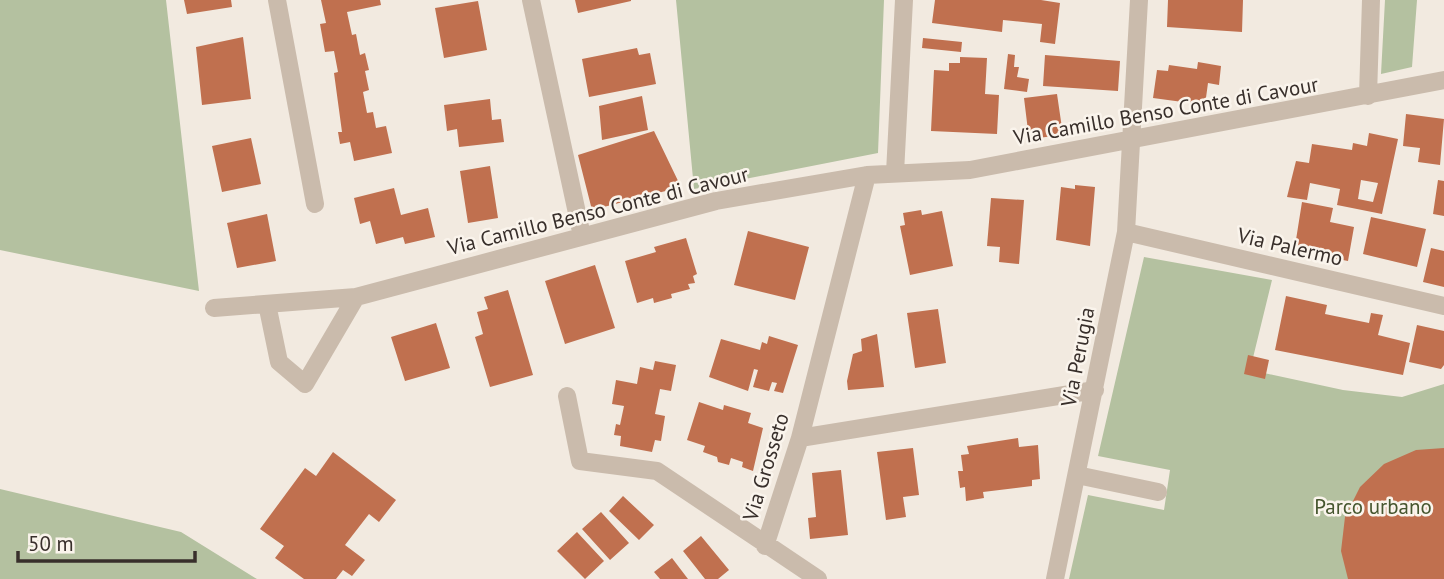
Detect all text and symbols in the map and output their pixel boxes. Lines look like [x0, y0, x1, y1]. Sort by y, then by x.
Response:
street label: Via Camillo Benso Conte di Cavour [1010, 70, 1320, 151]
street label: Via Camillo Benso Conte di Cavour [444, 160, 751, 261]
street label: Via Palermo [1234, 221, 1345, 272]
street label: Via Perugia [1054, 305, 1100, 410]
street label: Via Grosseto [736, 410, 795, 525]
park label: Parco urbano [1314, 493, 1432, 520]
scale bar [18, 520, 194, 564]
text: 50 m [28, 530, 74, 557]

